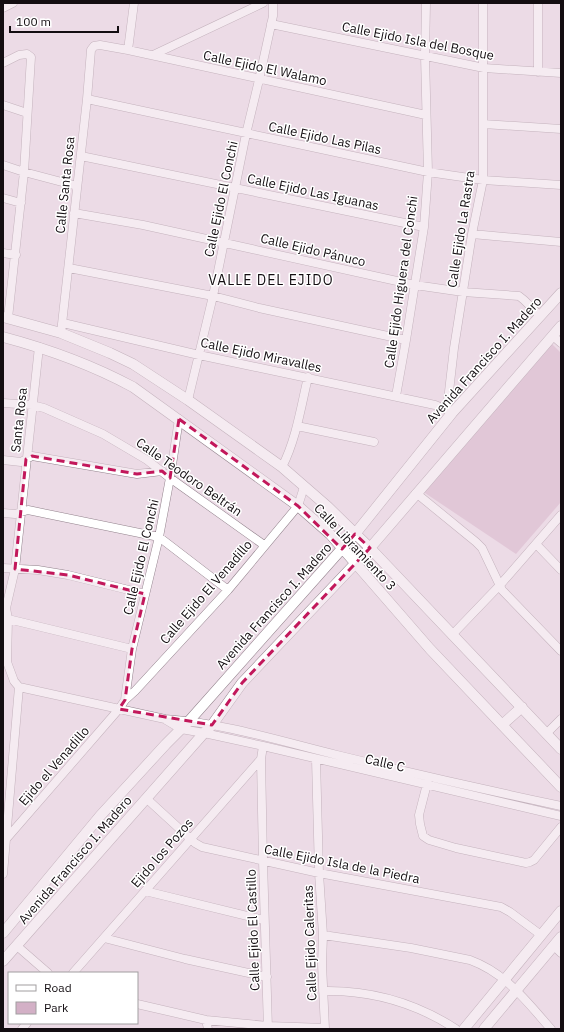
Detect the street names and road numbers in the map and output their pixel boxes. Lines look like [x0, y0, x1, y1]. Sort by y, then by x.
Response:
street label: Calle Ejido Isla del Bosque [340, 18, 496, 64]
street label: Calle Ejido El Walamo [202, 47, 328, 89]
street label: Calle Ejido Las Pilas [267, 118, 383, 158]
street label: Calle Santa Rosa [51, 136, 79, 234]
street label: Calle Ejido El Conchi [200, 139, 242, 259]
street label: Calle Ejido La Rastra [443, 169, 479, 289]
street label: Calle Ejido Las Iguanas [246, 170, 380, 214]
street label: Calle Ejido Higuera del Conchi [380, 195, 422, 369]
street label: Calle Ejido Pánuco [259, 230, 367, 270]
street label: Avenida Francisco I. Madero [423, 293, 545, 427]
street label: Calle Ejido Miravalles [199, 334, 323, 376]
street label: Santa Rosa [7, 387, 31, 453]
street label: Calle Teodoro Beltrán [133, 434, 245, 520]
street label: Calle Ejido El Conchi [119, 497, 163, 617]
street label: Calle Libramiento 3 [310, 500, 400, 594]
street label: Calle Ejido El Venadillo [156, 536, 256, 648]
street label: Avenida Francisco I. Madero [213, 539, 335, 673]
street label: Ejido el Venadillo [15, 723, 93, 809]
street label: Calle C [363, 750, 407, 776]
street label: Avenida Francisco I. Madero [15, 792, 135, 928]
street label: Ejido los Pozos [127, 815, 197, 891]
street label: Calle Ejido Isla de la Piedra [263, 841, 421, 887]
street label: Calle Ejido El Castillo [242, 869, 264, 991]
street label: Calle Ejido Caleritas [299, 885, 321, 1001]

